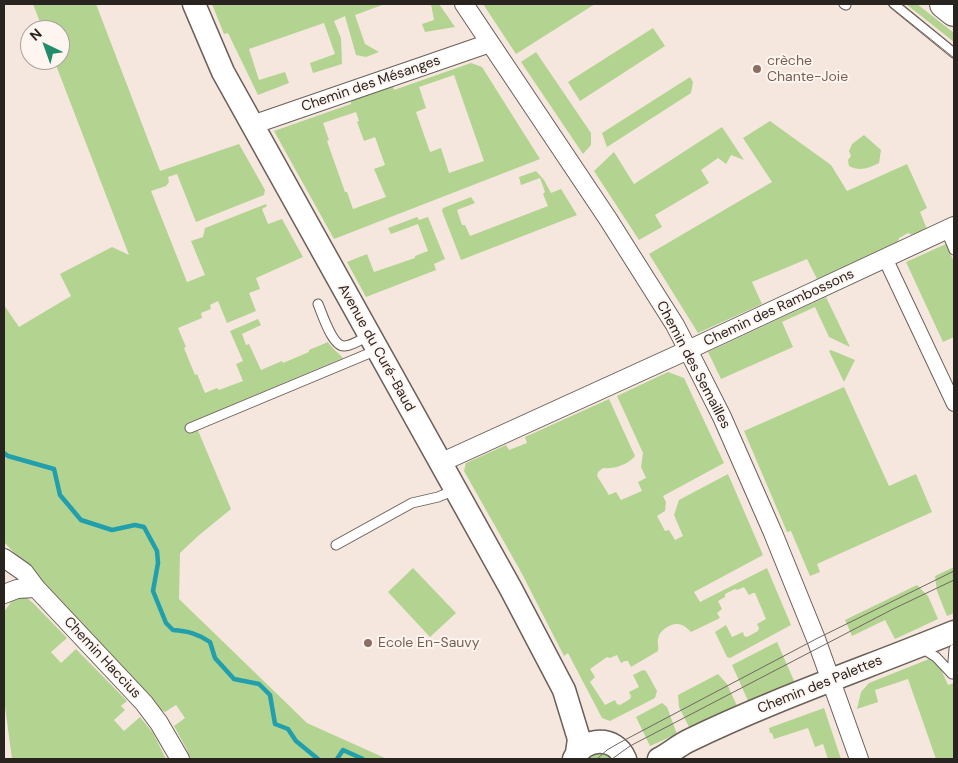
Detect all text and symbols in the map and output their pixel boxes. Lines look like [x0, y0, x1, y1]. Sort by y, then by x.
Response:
north arrow [20, 20, 70, 70]
text: N [26, 24, 45, 45]
street label: Chemin des Mésanges [299, 52, 443, 116]
place label: crèche Chante-Joie [767, 53, 848, 85]
marker: crèche Chante-Joie [751, 63, 763, 75]
street label: Chemin des Rambossons [701, 266, 857, 350]
street label: Avenue du Curé-Baud [334, 281, 418, 415]
street label: Chemin des Semailles [652, 298, 734, 432]
street label: Chemin Haccius [60, 614, 144, 702]
place label: Ecole En-Sauvy [378, 635, 479, 651]
marker: Ecole En-Sauvy [362, 637, 374, 649]
street label: Chemin des Palettes [755, 652, 885, 718]

